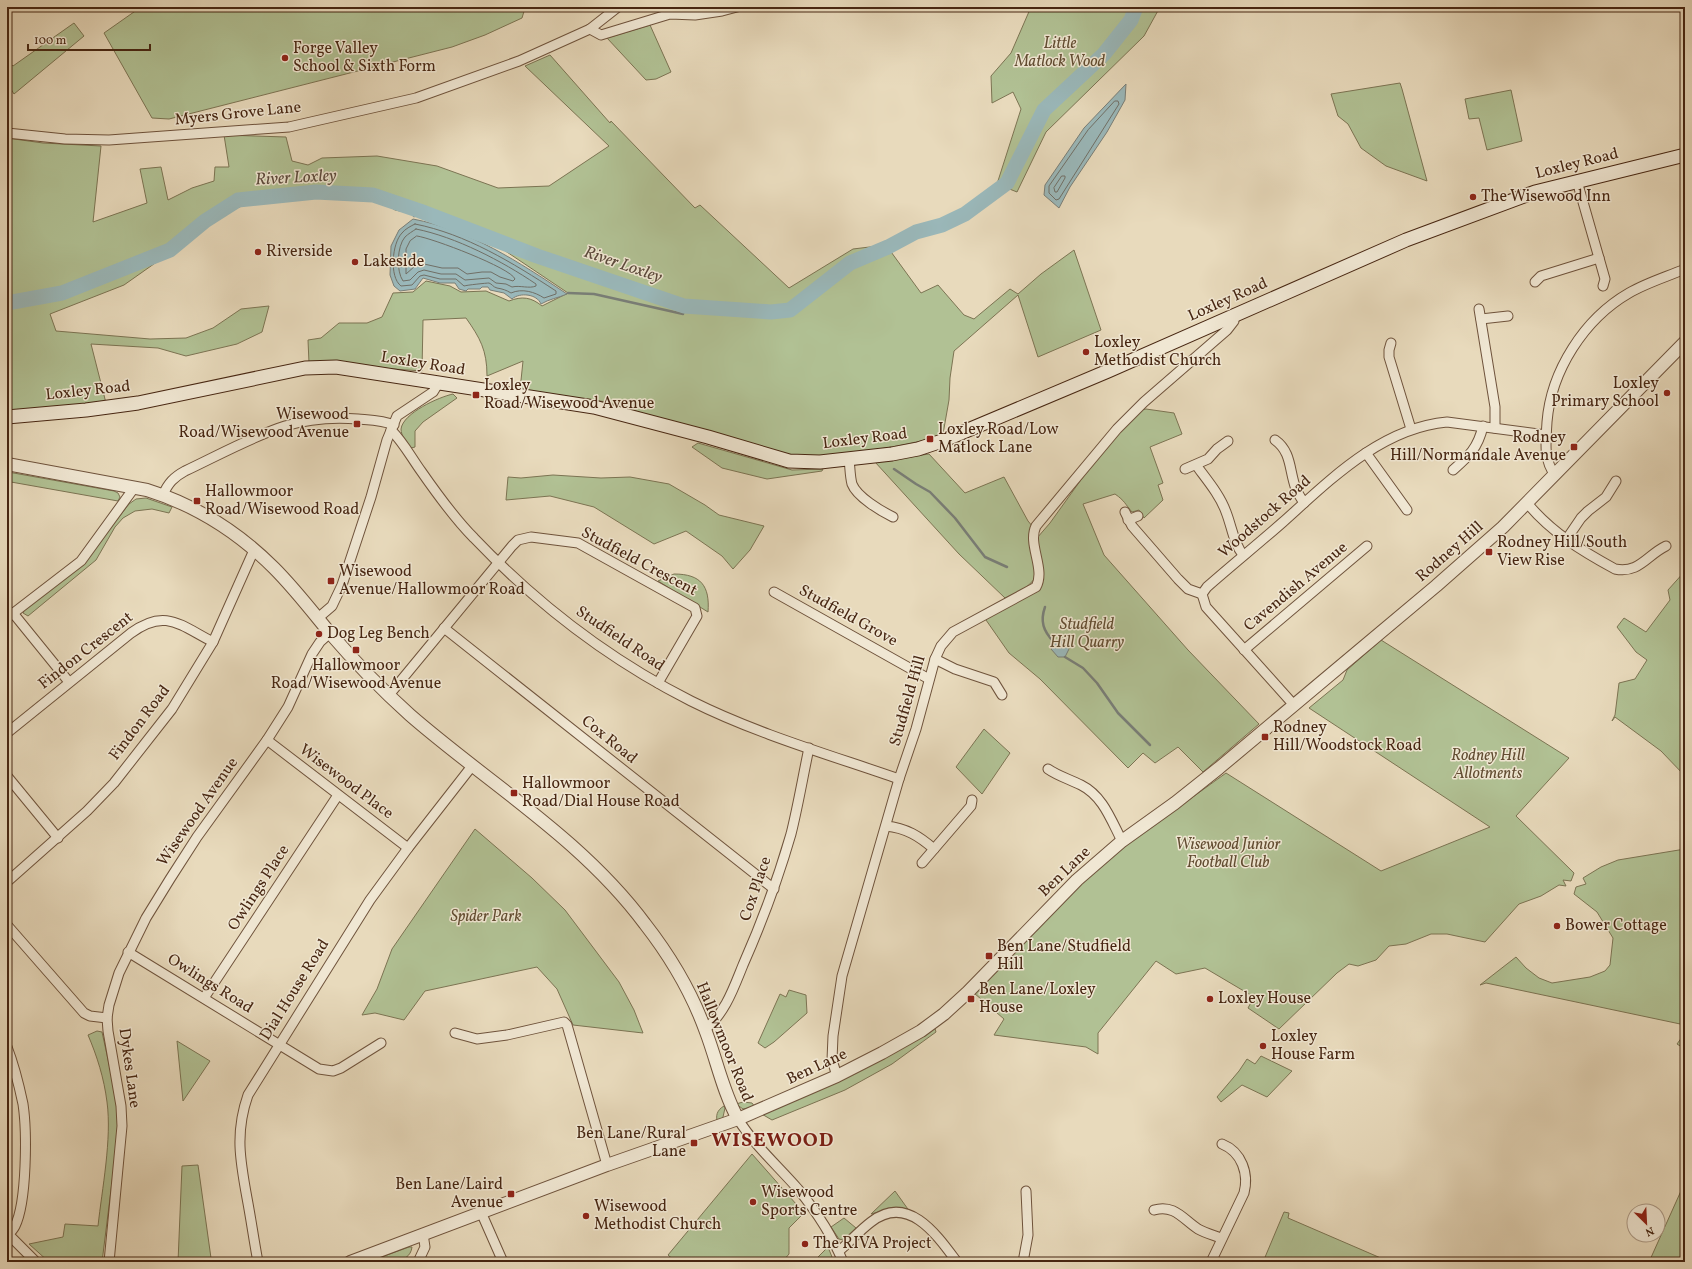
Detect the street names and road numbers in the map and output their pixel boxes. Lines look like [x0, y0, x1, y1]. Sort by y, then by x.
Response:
street label: Myers Grove Lane [174, 96, 302, 132]
street label: Loxley Road [1533, 143, 1621, 185]
street label: Loxley Road [1185, 273, 1271, 327]
street label: Loxley Road [379, 346, 467, 382]
street label: Loxley Road [44, 376, 132, 406]
street label: Loxley Road [821, 423, 909, 455]
street label: Woodstock Road [1214, 471, 1316, 563]
street label: Rodney Hill [1411, 516, 1489, 588]
street label: Studfield Crescent [577, 522, 701, 602]
street label: Cavendish Avenue [1239, 537, 1353, 637]
street label: Studfield Grove [795, 580, 901, 652]
street label: Studfield Road [571, 601, 669, 677]
street label: Findon Crescent [34, 607, 138, 695]
street label: Studfield Hill [885, 653, 932, 749]
street label: Findon Road [104, 681, 176, 765]
street label: Cox Road [576, 711, 642, 769]
street label: Wisewood Place [294, 739, 398, 825]
street label: Wisewood Avenue [152, 753, 244, 871]
street label: Owlings Place [223, 841, 295, 935]
street label: Ben Lane [1034, 842, 1096, 902]
street label: Cox Place [735, 854, 777, 924]
street label: Dial House Road [255, 935, 335, 1045]
street label: Owlings Road [163, 949, 257, 1019]
street label: Hallowmoor Road [690, 979, 758, 1105]
street label: Dykes Lane [113, 1027, 145, 1109]
street label: Ben Lane [783, 1043, 851, 1091]

